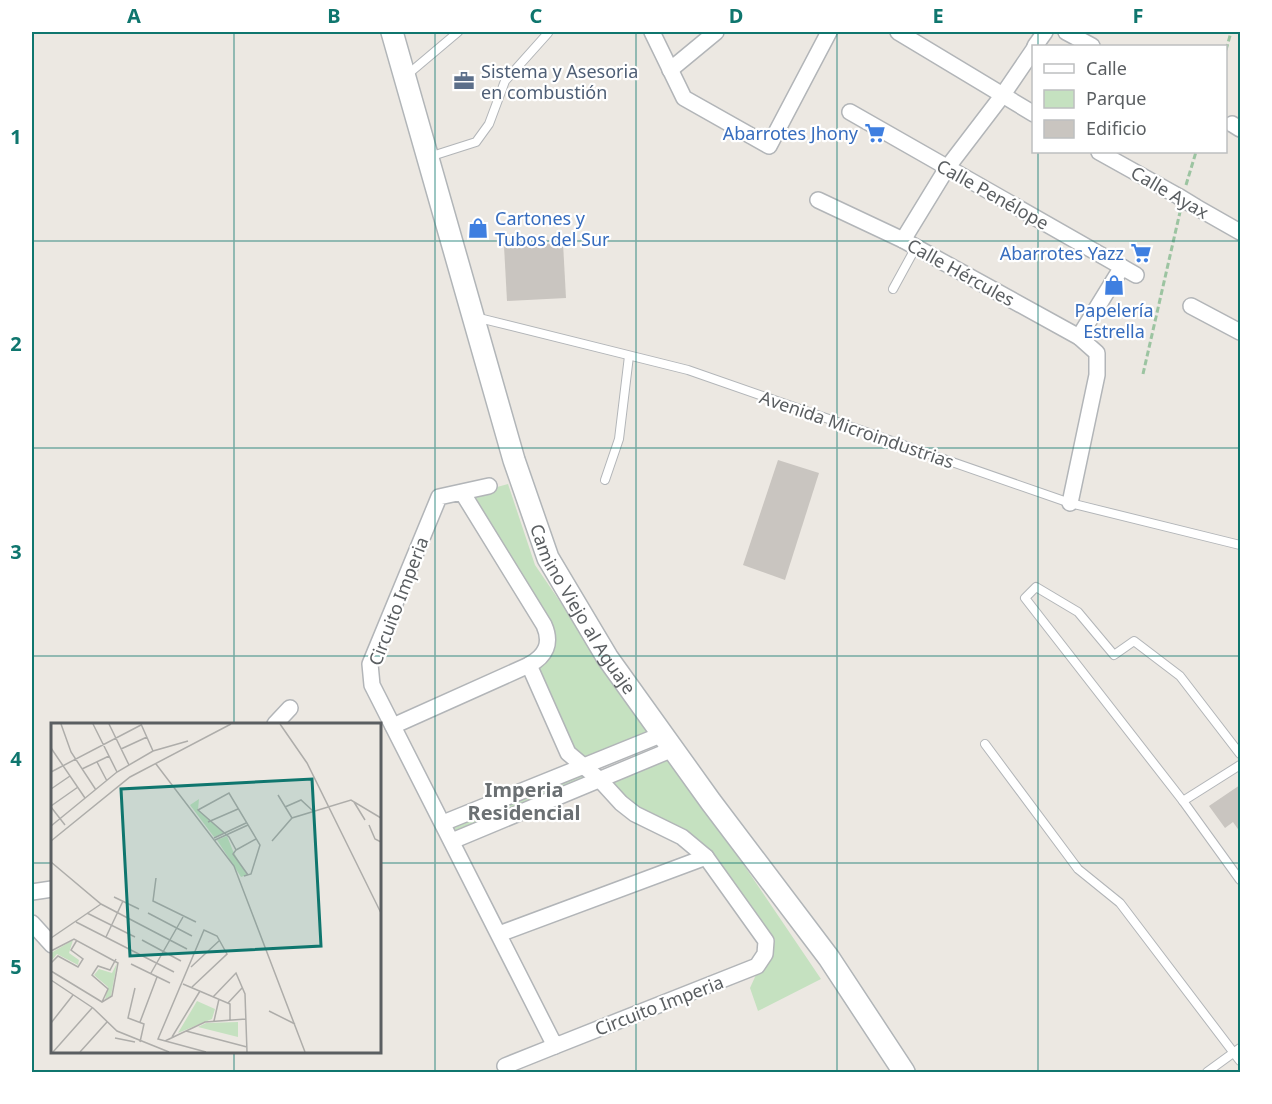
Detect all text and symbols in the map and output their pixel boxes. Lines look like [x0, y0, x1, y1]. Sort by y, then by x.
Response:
text: A [127, 2, 141, 29]
text: B [327, 2, 341, 29]
text: C [530, 2, 543, 29]
text: D [729, 2, 743, 29]
text: E [932, 2, 944, 29]
text: F [1133, 2, 1143, 29]
legend [1032, 45, 1227, 153]
text: Calle [1086, 56, 1127, 80]
place label: Sistema y Asesoria en combustión [481, 59, 638, 104]
office icon: Sistema y Asesoria en combustión [452, 69, 476, 93]
text: Parque [1086, 86, 1146, 110]
text: Edificio [1086, 116, 1147, 140]
place label: Abarrotes Jhony [723, 121, 859, 145]
supermarket icon: Abarrotes Jhony [863, 121, 887, 145]
text: 1 [10, 123, 22, 150]
street label: Calle Penélope [933, 153, 1053, 235]
street label: Calle Ayax [1127, 160, 1214, 224]
place label: Cartones y Tubos del Sur [495, 206, 610, 251]
shop icon: Cartones y Tubos del Sur [466, 216, 490, 240]
street label: Calle Hércules [903, 233, 1019, 311]
place label: Abarrotes Yazz [1000, 241, 1124, 265]
supermarket icon: Abarrotes Yazz [1129, 241, 1153, 265]
shop icon: Papelería Estrella [1102, 273, 1126, 297]
place label: Papelería Estrella [1074, 298, 1154, 343]
text: 2 [10, 330, 22, 357]
street label: Avenida Microindustrias [757, 384, 957, 474]
street label: Camino Viejo al Aguaje [525, 520, 642, 699]
street label: Circuito Imperia [362, 533, 434, 669]
text: 3 [10, 538, 22, 565]
inset map [51, 723, 381, 1053]
text: 4 [10, 745, 22, 772]
district label: Imperia Residencial [468, 776, 580, 826]
text: 5 [10, 953, 22, 980]
street label: Circuito Imperia [591, 969, 727, 1041]

